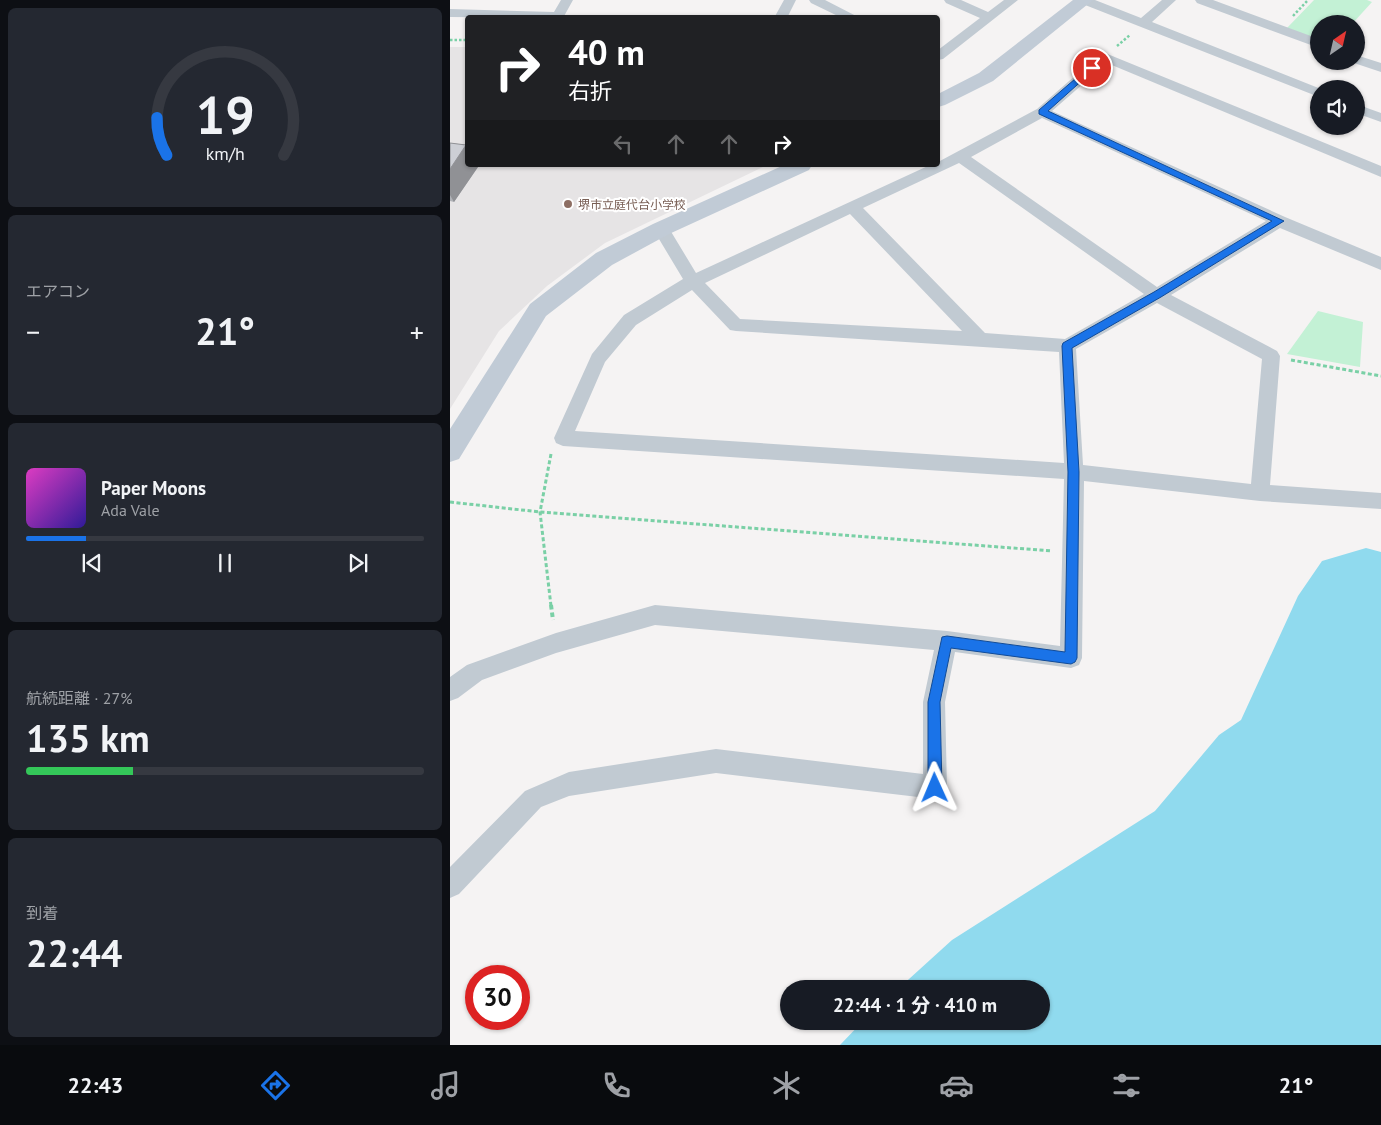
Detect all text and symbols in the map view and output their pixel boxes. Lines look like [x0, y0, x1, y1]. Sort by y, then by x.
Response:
north arrow [1310, 15, 1365, 70]
map controls [1310, 15, 1365, 135]
text: 40 m [568, 29, 645, 75]
icon: right [485, 35, 550, 100]
pin [1071, 47, 1113, 89]
icon: arrive [1078, 54, 1106, 82]
text: 右折 [568, 77, 612, 105]
button: sound [1310, 80, 1365, 135]
text: 19 [196, 81, 254, 148]
icon: left [609, 130, 637, 158]
icon: ahead [662, 130, 690, 158]
icon: ahead [715, 130, 743, 158]
icon: right [768, 130, 796, 158]
text: km/h [205, 142, 245, 165]
place label: 堺市立庭代台小学校 [578, 197, 686, 212]
marker: 堺市立庭代台小学校 [562, 198, 574, 210]
text: エアコン [26, 281, 90, 301]
text: 21° [195, 306, 255, 355]
text: − [26, 313, 40, 350]
text: + [410, 313, 424, 350]
text: Paper Moons [101, 476, 206, 500]
text: Ada Vale [101, 500, 160, 520]
icon: previous [78, 549, 106, 577]
icon: pause [211, 549, 239, 577]
icon: next [344, 549, 372, 577]
text: 航続距離 · 27% [26, 688, 133, 708]
text: 135 km [26, 713, 150, 762]
position arrow [908, 761, 960, 813]
text: 到着 [26, 903, 58, 923]
text: 22:44 [26, 928, 122, 977]
speed limit sign: 30 [465, 965, 530, 1030]
text: 22:44 · 1 分 · 410 m [833, 993, 997, 1017]
icon: directions [258, 1068, 293, 1103]
icon: music [428, 1068, 463, 1103]
icon: phone [599, 1068, 634, 1103]
icon: climate [769, 1068, 804, 1103]
icon: car [939, 1068, 974, 1103]
icon: filters [1109, 1068, 1144, 1103]
text: 22:43 [68, 1071, 123, 1099]
text: 21° [1279, 1071, 1313, 1099]

